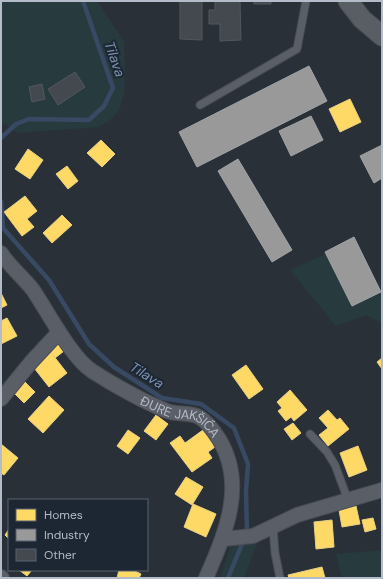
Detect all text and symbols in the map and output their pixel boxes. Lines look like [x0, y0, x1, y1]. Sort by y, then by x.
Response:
water label: Tilava [100, 39, 130, 80]
water label: Tilava [127, 358, 168, 393]
street label: ĐURE JAKŠIĆA [137, 392, 224, 441]
legend [8, 499, 148, 571]
text: Homes [44, 507, 83, 523]
text: Industry [44, 527, 90, 543]
text: Other [44, 547, 77, 563]

